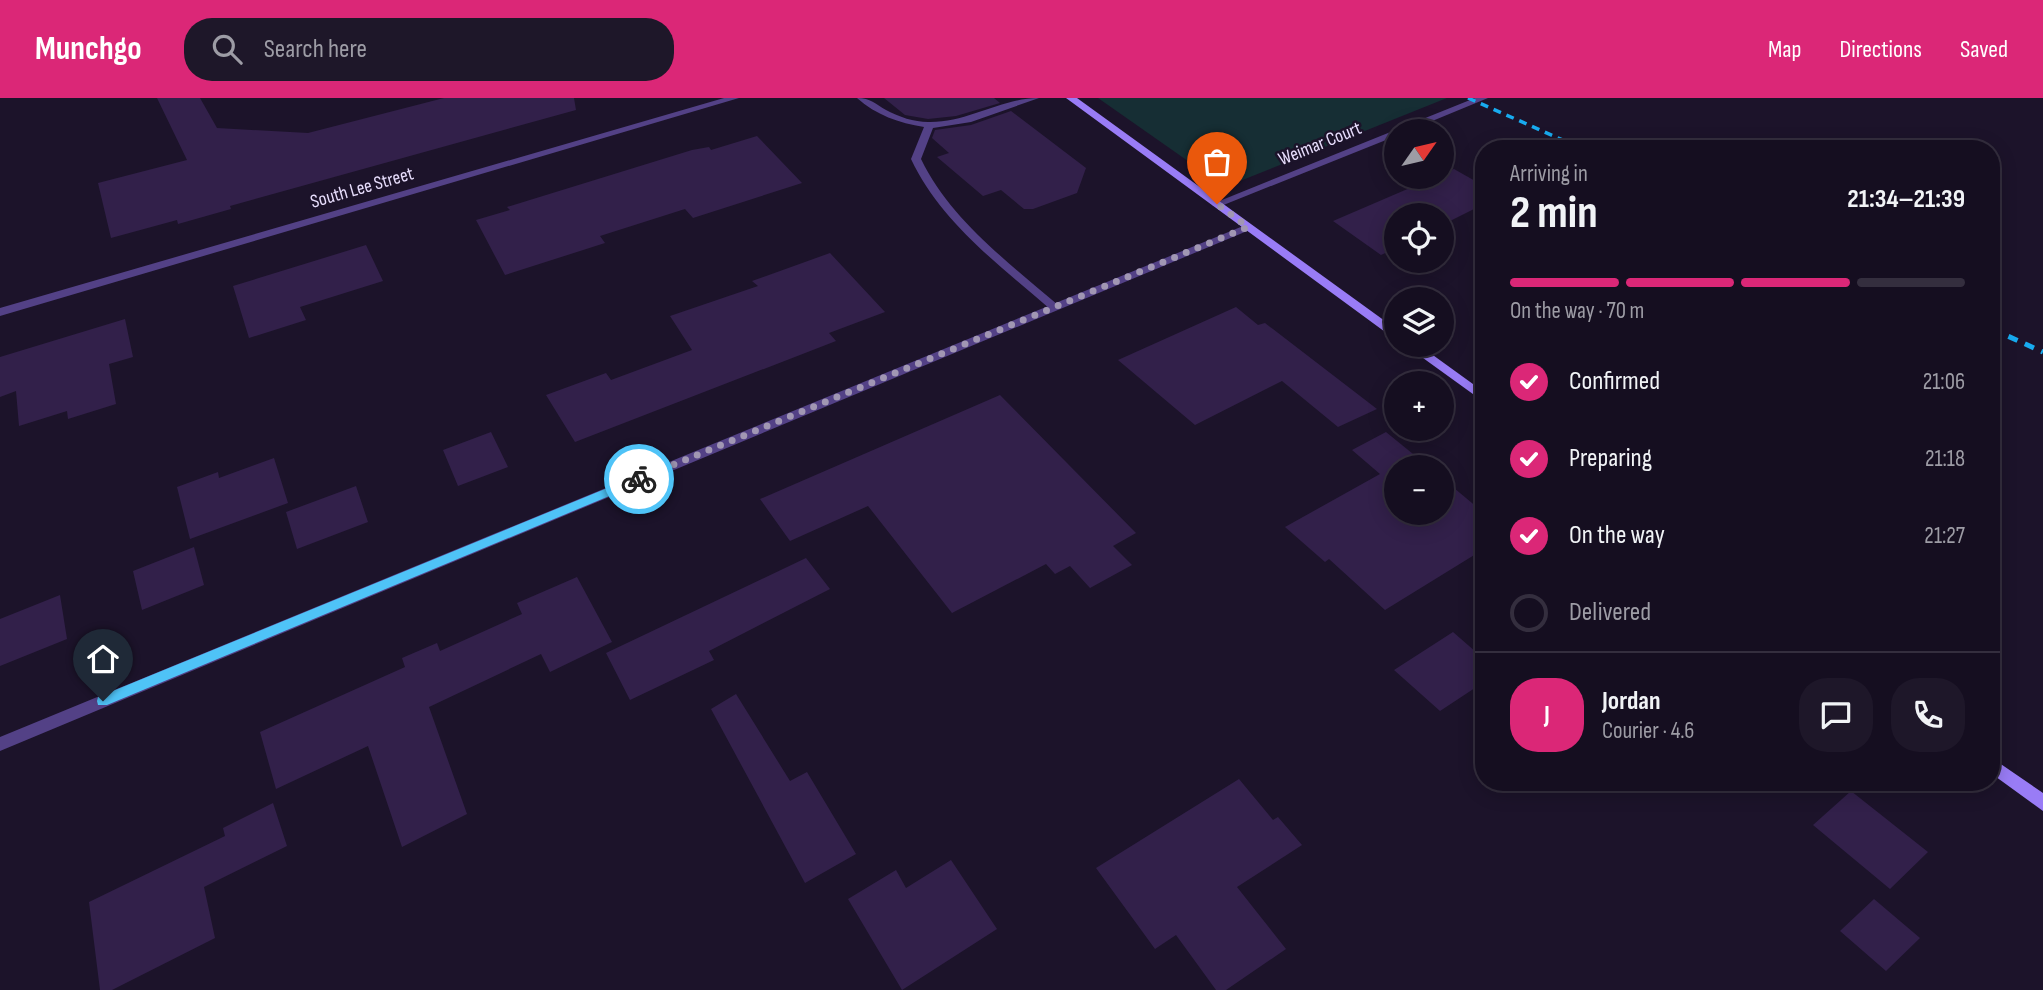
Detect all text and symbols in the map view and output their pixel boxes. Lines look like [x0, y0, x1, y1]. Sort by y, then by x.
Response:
search box [184, 18, 674, 81]
text: Munchgo [35, 29, 142, 69]
icon: search [208, 30, 246, 68]
text: Search here [264, 34, 367, 65]
text: Map [1768, 35, 1801, 64]
text: Directions [1839, 35, 1922, 64]
text: Saved [1960, 35, 2008, 64]
street label: Weimar Court [1275, 117, 1365, 171]
north arrow [1384, 119, 1454, 189]
map controls [1384, 119, 1454, 525]
pin [1187, 132, 1247, 204]
icon: bag [1198, 143, 1236, 181]
text: Arriving in [1510, 160, 1588, 188]
street label: South Lee Street [308, 162, 416, 214]
text: 21:34–21:39 [1847, 184, 1965, 215]
text: 2 min [1510, 186, 1598, 241]
button: locate [1384, 203, 1454, 273]
button: layers [1384, 287, 1454, 357]
text: On the way · 70 m [1510, 297, 1644, 325]
icon: check [1510, 363, 1548, 401]
text: Confirmed [1569, 366, 1660, 397]
text: 21:06 [1923, 368, 1965, 396]
button: + [1384, 371, 1454, 441]
icon: check [1510, 440, 1548, 478]
text: Preparing [1569, 443, 1652, 474]
courier [604, 444, 674, 514]
text: 21:18 [1925, 445, 1965, 473]
button: − [1384, 455, 1454, 525]
icon: bike [620, 460, 658, 498]
icon: check [1510, 517, 1548, 555]
text: On the way [1569, 520, 1665, 551]
text: 21:27 [1924, 522, 1965, 550]
text: Delivered [1569, 597, 1651, 628]
pin [73, 629, 133, 701]
icon: home [84, 640, 122, 678]
button: chat [1799, 678, 1873, 752]
button: phone [1891, 678, 1965, 752]
text: Jordan [1602, 686, 1660, 717]
text: J [1544, 700, 1550, 731]
text: Courier · 4.6 [1602, 717, 1694, 745]

